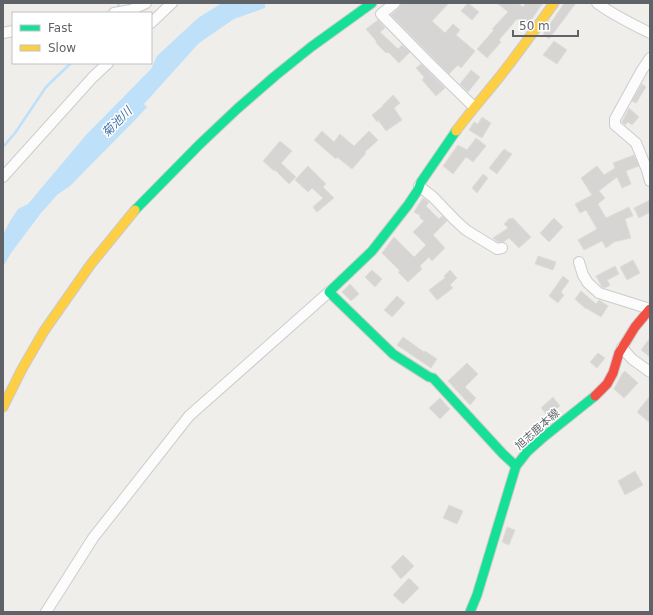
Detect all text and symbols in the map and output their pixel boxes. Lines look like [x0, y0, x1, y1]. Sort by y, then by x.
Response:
legend [12, 12, 152, 64]
scale bar [513, 12, 578, 38]
text: 50 m [519, 19, 550, 33]
text: Fast [48, 21, 72, 35]
text: Slow [48, 41, 76, 55]
water label: 菊池川 [99, 103, 136, 140]
street label: 旭志鹿本線 [513, 406, 562, 453]

